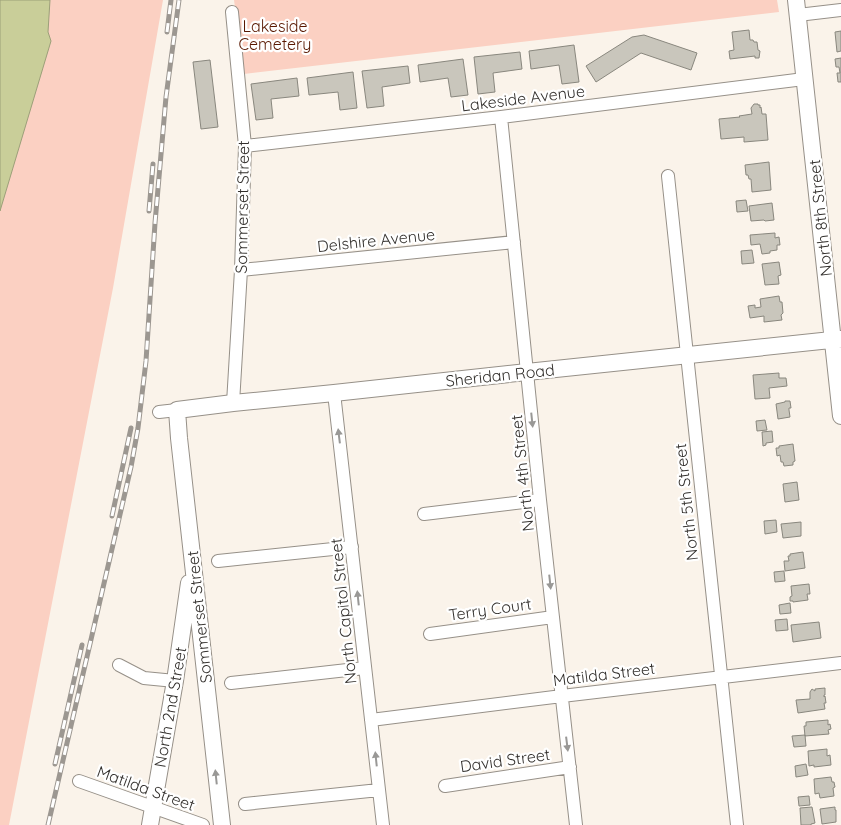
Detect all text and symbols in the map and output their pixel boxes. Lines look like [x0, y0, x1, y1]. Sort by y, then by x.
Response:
park label: Lakeside Cemetery [239, 16, 311, 54]
street label: Lakeside Avenue [460, 81, 586, 115]
street label: Sommerset Street [231, 140, 253, 274]
street label: North 8th Street [804, 158, 836, 278]
street label: Delshire Avenue [316, 224, 436, 256]
street label: Sheridan Road [445, 359, 555, 391]
one-way arrow [528, 413, 536, 429]
street label: North 4th Street [506, 414, 538, 532]
one-way arrow [335, 428, 343, 444]
street label: North 5th Street [670, 442, 702, 562]
street label: North Capitol Street [325, 537, 361, 685]
street label: Sommerset Street [182, 550, 216, 684]
one-way arrow [546, 574, 554, 590]
one-way arrow [354, 589, 362, 605]
street label: Terry Court [447, 593, 533, 625]
street label: North 2nd Street [150, 645, 190, 769]
street label: Matilda Street [552, 658, 656, 690]
one-way arrow [563, 736, 571, 752]
street label: David Street [459, 744, 551, 776]
one-way arrow [372, 751, 380, 767]
street label: Matilda Street [94, 761, 198, 815]
one-way arrow [212, 768, 220, 784]

